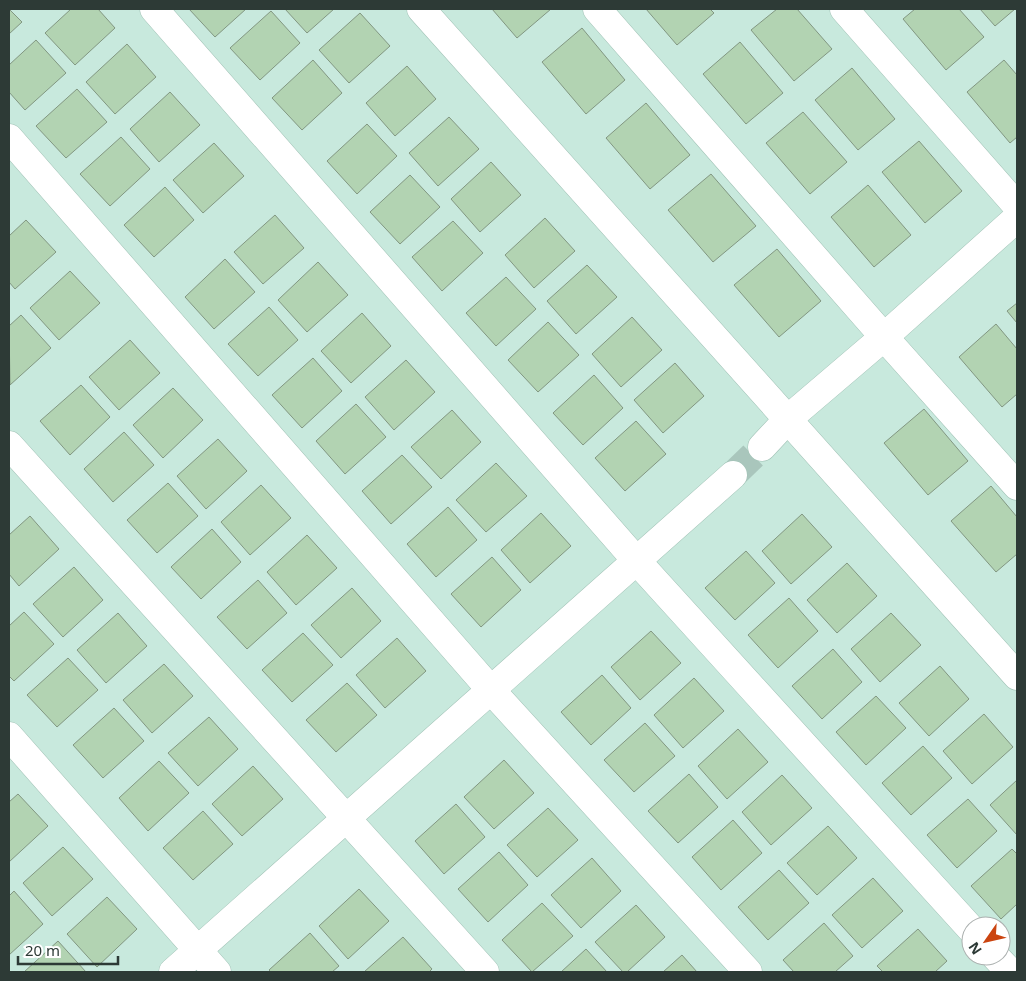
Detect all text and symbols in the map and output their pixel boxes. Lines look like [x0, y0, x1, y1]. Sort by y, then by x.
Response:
north arrow [961, 916, 1011, 966]
scale bar [18, 934, 118, 966]
text: N [964, 939, 986, 959]
text: 20 m [25, 940, 60, 960]

